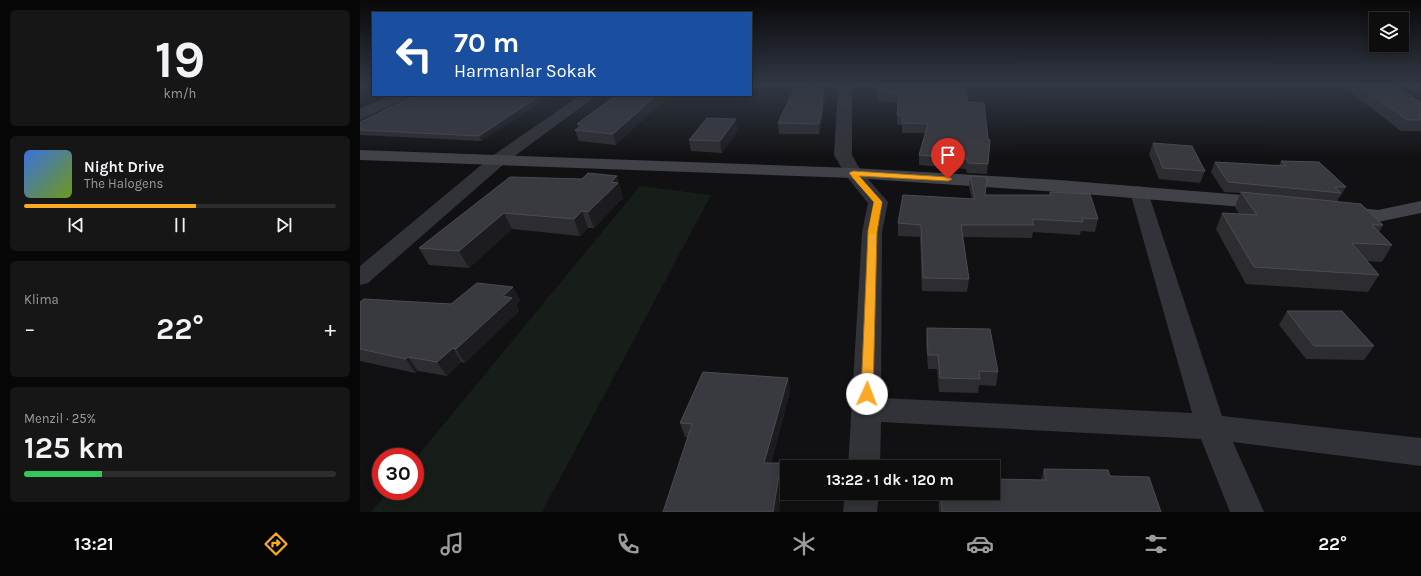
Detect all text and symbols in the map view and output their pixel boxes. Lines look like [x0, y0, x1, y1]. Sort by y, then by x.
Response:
map controls [1369, 12, 1409, 52]
button: layers [1369, 12, 1409, 52]
text: 70 m [454, 26, 519, 59]
icon: left [388, 28, 440, 80]
text: 19 [155, 29, 205, 90]
text: Harmanlar Sokak [454, 60, 597, 82]
text: km/h [164, 86, 196, 101]
pin [931, 138, 965, 179]
icon: arrive [937, 144, 959, 166]
text: Night Drive [84, 158, 164, 176]
text: The Halogens [84, 176, 163, 191]
icon: previous [65, 214, 87, 236]
icon: pause [169, 214, 191, 236]
icon: next [273, 214, 295, 236]
text: Klima [24, 292, 59, 307]
text: 22° [156, 311, 204, 347]
text: − [24, 316, 36, 342]
text: + [324, 316, 336, 342]
position arrow [846, 373, 888, 415]
text: Menzil · 25% [24, 411, 96, 426]
text: 125 km [24, 430, 124, 466]
speed limit sign: 30 [372, 448, 424, 500]
text: 13:22 · 1 dk · 120 m [826, 471, 954, 489]
icon: directions [262, 530, 290, 558]
icon: music [438, 530, 466, 558]
icon: phone [614, 530, 642, 558]
icon: climate [790, 530, 818, 558]
icon: car [966, 530, 994, 558]
icon: filters [1142, 530, 1170, 558]
text: 13:21 [74, 533, 114, 555]
text: 22° [1318, 533, 1347, 555]

